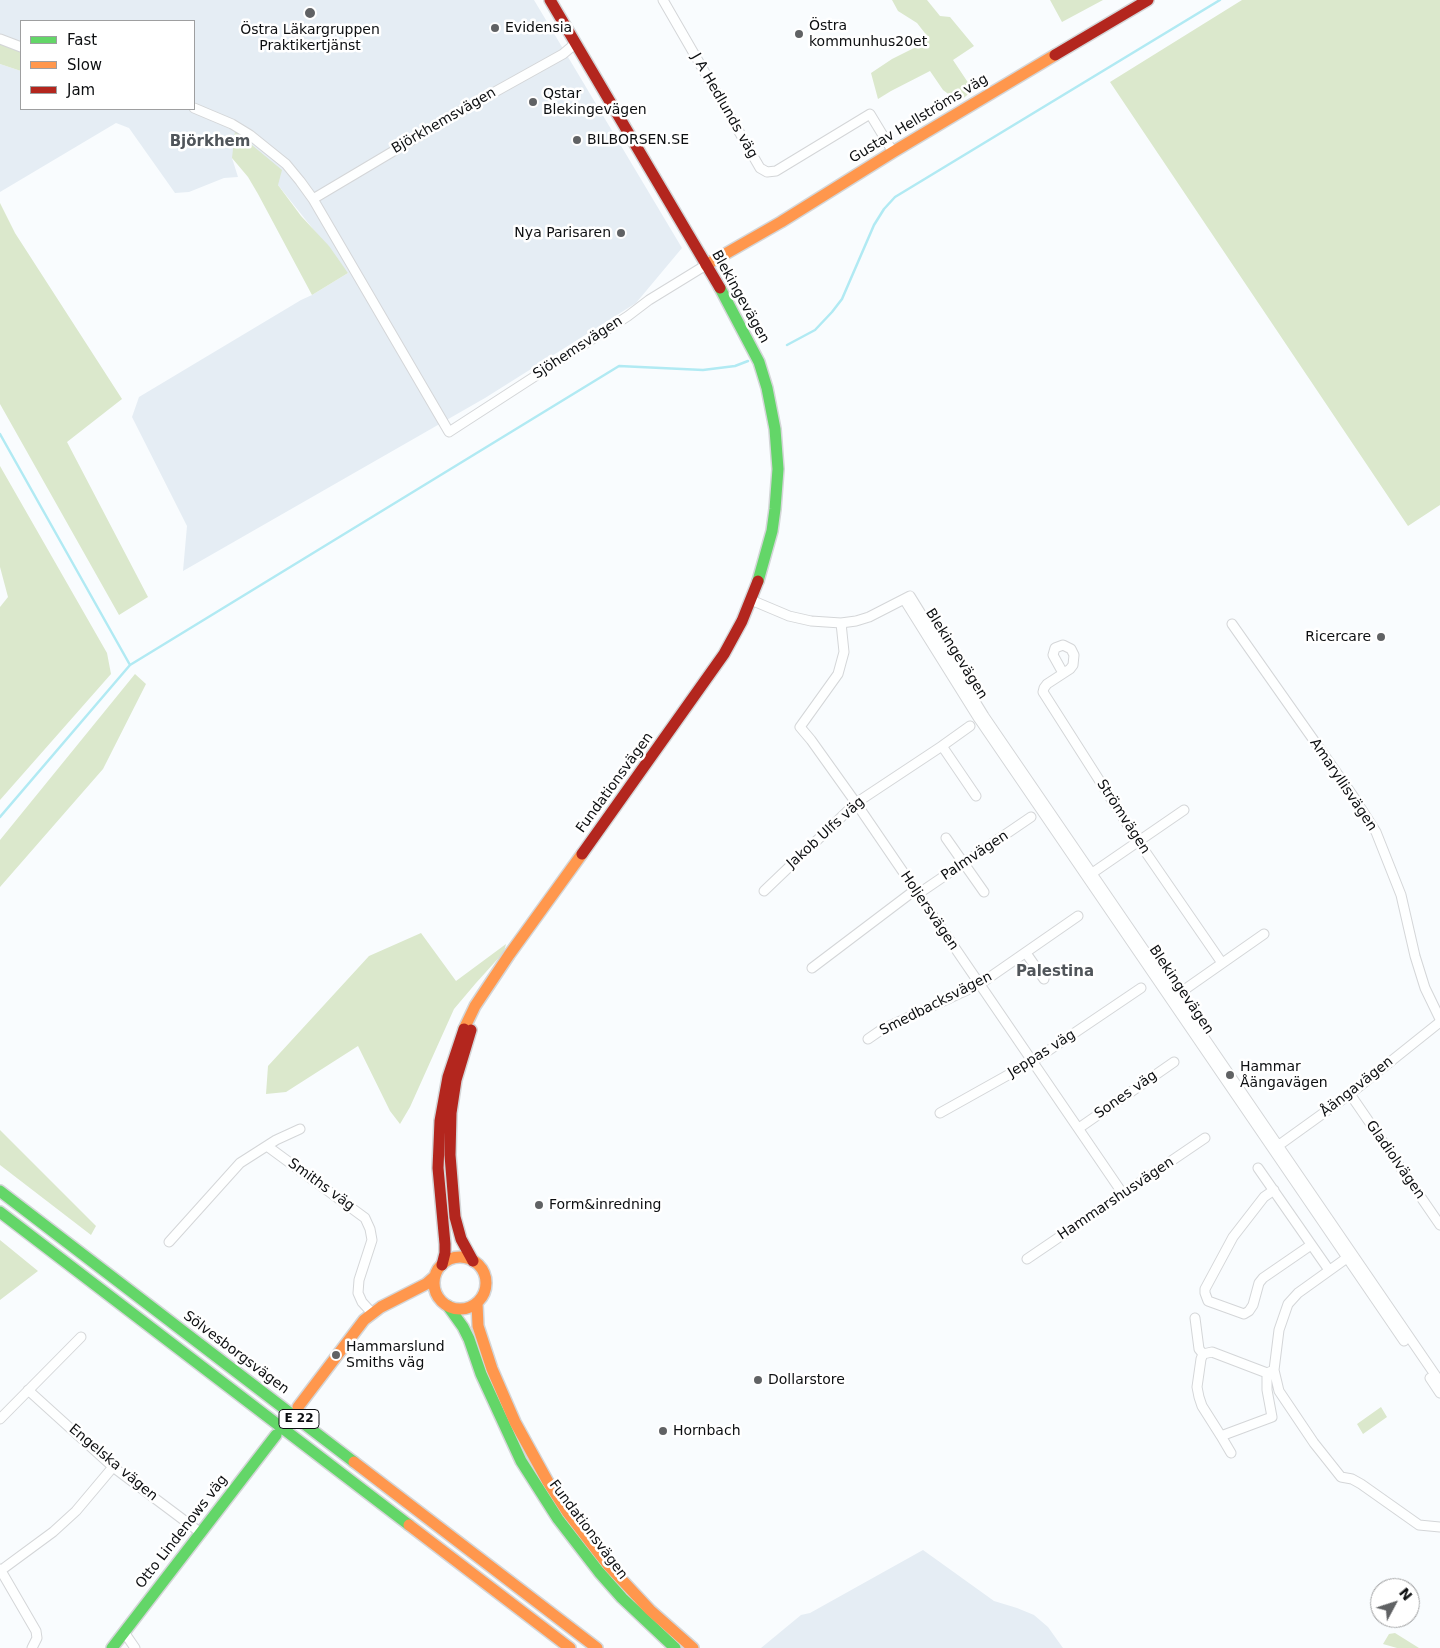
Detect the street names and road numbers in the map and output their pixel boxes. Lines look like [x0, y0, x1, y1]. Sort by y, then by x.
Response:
street label: J A Hedlunds väg [687, 50, 761, 162]
street label: Gustav Hellströms väg [847, 71, 991, 167]
street label: Björkhemsvägen [389, 84, 499, 158]
street label: Blekingevägen [708, 248, 772, 346]
street label: Sjöhemsvägen [530, 313, 626, 383]
street label: Blekingevägen [921, 606, 991, 702]
street label: Fundationsvägen [573, 730, 657, 836]
street label: Amaryllisvägen [1306, 736, 1380, 834]
street label: Strömvägen [1093, 777, 1153, 857]
street label: Jakob Ulfs väg [784, 794, 868, 872]
street label: Palmvägen [938, 827, 1012, 885]
street label: Holjersvägen [896, 868, 962, 954]
street label: Blekingevägen [1145, 942, 1217, 1038]
street label: Smedbacksvägen [877, 968, 995, 1040]
street label: Jeppas väg [1005, 1027, 1079, 1081]
street label: Åängavägen [1317, 1053, 1397, 1121]
street label: Sones väg [1092, 1067, 1160, 1123]
street label: Gladiolvägen [1362, 1118, 1428, 1202]
street label: Hammarshusvägen [1055, 1154, 1177, 1244]
street label: Smiths väg [284, 1155, 358, 1215]
street label: Sölvesborgsvägen [180, 1308, 292, 1398]
road number: E 22 [279, 1410, 319, 1428]
street label: Engelska vägen [65, 1421, 161, 1505]
street label: Otto Lindenows väg [132, 1472, 232, 1592]
street label: Fundationsvägen [545, 1477, 631, 1583]

